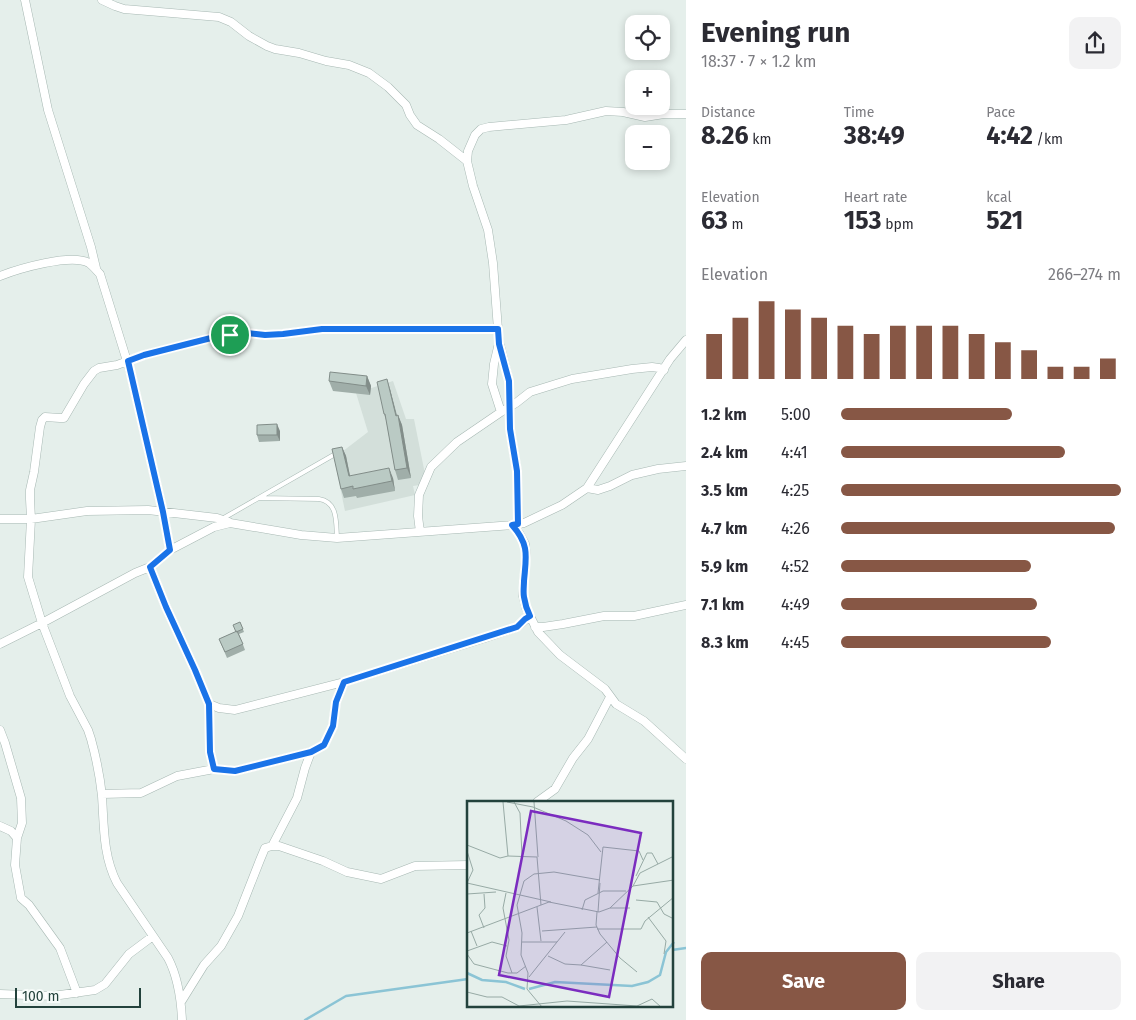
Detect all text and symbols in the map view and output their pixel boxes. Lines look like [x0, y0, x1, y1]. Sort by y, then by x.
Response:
map controls [625, 15, 670, 170]
button: locate [625, 15, 670, 60]
text: Evening run [701, 16, 850, 49]
button: share [1069, 17, 1121, 69]
text: 18:37 · 7 × 1.2 km [701, 52, 816, 71]
button: + [625, 70, 670, 115]
text: Distance [701, 104, 755, 121]
text: Time [844, 104, 874, 121]
text: Pace [986, 104, 1015, 121]
text: 8.26 [701, 121, 749, 151]
text: 38:49 [844, 121, 905, 151]
text: 4:42 [986, 121, 1033, 151]
button: − [625, 125, 670, 170]
text: km [749, 131, 771, 148]
text: /km [1033, 131, 1063, 148]
text: Elevation [701, 189, 760, 206]
text: Heart rate [844, 189, 907, 206]
text: kcal [986, 189, 1012, 206]
text: 63 [701, 206, 728, 236]
text: 153 [844, 206, 881, 236]
text: 521 [986, 206, 1023, 236]
text: m [728, 216, 744, 233]
text: bpm [881, 216, 914, 233]
text: Elevation [701, 265, 768, 284]
text: 266–274 m [1048, 265, 1121, 284]
pin [209, 314, 251, 356]
icon: arrive [216, 321, 244, 349]
text: 1.2 km [701, 405, 747, 424]
text: 5:00 [781, 405, 811, 424]
text: 2.4 km [701, 443, 748, 462]
text: 4:41 [781, 443, 808, 462]
text: 3.5 km [701, 481, 748, 500]
text: 4:25 [781, 481, 809, 500]
text: 4.7 km [701, 519, 748, 538]
text: 4:26 [781, 519, 810, 538]
text: 5.9 km [701, 557, 748, 576]
text: 4:52 [781, 557, 809, 576]
text: 7.1 km [701, 595, 744, 614]
text: 4:49 [781, 595, 810, 614]
text: 8.3 km [701, 633, 749, 652]
text: 4:45 [781, 633, 810, 652]
inset map [467, 801, 674, 1008]
button: Save [701, 952, 906, 1010]
button: Share [916, 952, 1121, 1010]
scale bar [15, 985, 141, 1008]
text: 100 m [22, 988, 59, 1005]

